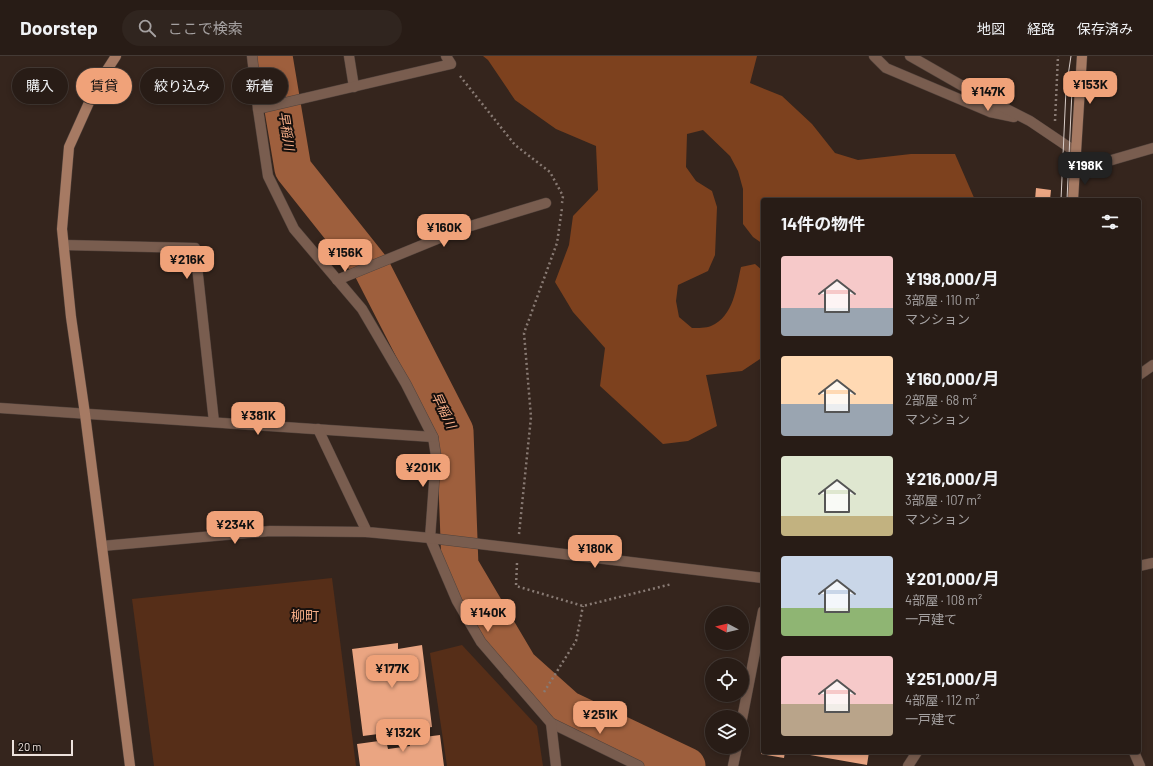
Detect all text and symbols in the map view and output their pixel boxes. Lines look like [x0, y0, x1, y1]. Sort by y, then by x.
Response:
search box [122, 10, 402, 46]
text: Doorstep [20, 16, 98, 39]
icon: search [136, 17, 158, 39]
text: ここで検索 [168, 19, 243, 37]
text: 地図 [977, 20, 1005, 37]
text: 経路 [1027, 20, 1055, 37]
text: 保存済み [1077, 20, 1133, 37]
chip: 購入 [12, 68, 68, 104]
chip: 賃貸 [76, 68, 132, 104]
chip: 絞り込み [140, 68, 224, 104]
chip: 新着 [232, 68, 288, 104]
pin: ¥153K [1062, 71, 1118, 105]
text: ¥153K [1072, 76, 1108, 92]
pin: ¥147K [960, 78, 1016, 112]
text: ¥147K [970, 83, 1006, 99]
water label: 早稲川 [276, 110, 298, 153]
pin: ¥198K [1057, 152, 1113, 186]
text: ¥198K [1067, 157, 1103, 173]
icon: filters [1099, 211, 1121, 233]
text: 14件の物件 [781, 213, 865, 233]
pin: ¥160K [416, 214, 472, 248]
text: ¥160K [426, 219, 462, 235]
pin: ¥156K [317, 239, 373, 273]
text: ¥156K [327, 244, 363, 260]
pin: ¥216K [159, 246, 215, 280]
text: ¥216K [169, 251, 205, 267]
text: ¥198,000/月 [905, 268, 999, 288]
icon: home [813, 272, 861, 320]
text: 3部屋 · 110 m² [905, 292, 980, 308]
text: マンション [905, 311, 970, 327]
text: ¥160,000/月 [905, 368, 1000, 388]
icon: home [813, 372, 861, 420]
water label: 早稲川 [428, 389, 461, 433]
text: 2部屋 · 68 m² [905, 392, 977, 408]
pin: ¥381K [230, 402, 286, 436]
text: ¥381K [240, 407, 276, 423]
text: マンション [905, 411, 970, 427]
pin: ¥201K [395, 454, 451, 488]
text: ¥201K [405, 459, 441, 475]
text: ¥216,000/月 [905, 468, 999, 488]
icon: home [813, 472, 861, 520]
text: 3部屋 · 107 m² [905, 492, 981, 508]
pin: ¥234K [207, 511, 263, 545]
text: マンション [905, 511, 970, 527]
text: ¥234K [215, 516, 255, 532]
pin: ¥180K [567, 535, 623, 569]
text: ¥180K [577, 540, 613, 556]
text: ¥201,000/月 [905, 568, 1000, 588]
icon: home [813, 572, 861, 620]
text: 4部屋 · 108 m² [905, 592, 982, 608]
pin: ¥140K [460, 599, 516, 633]
text: ¥140K [470, 604, 506, 620]
north arrow [705, 606, 749, 650]
map controls [705, 606, 749, 754]
district label: 柳町 [291, 607, 319, 624]
text: 一戸建て [905, 611, 957, 627]
pin: ¥177K [364, 655, 420, 689]
button: locate [705, 658, 749, 702]
text: ¥177K [375, 660, 409, 676]
text: ¥251,000/月 [905, 668, 999, 688]
icon: home [813, 672, 861, 720]
text: 4部屋 · 112 m² [905, 692, 980, 708]
pin: ¥251K [572, 701, 628, 735]
text: ¥251K [582, 706, 618, 722]
button: layers [705, 710, 749, 754]
text: 一戸建て [905, 711, 957, 727]
pin: ¥132K [375, 719, 431, 753]
text: ¥132K [385, 724, 421, 740]
scale bar [12, 738, 73, 757]
text: 20 m [18, 740, 41, 753]

